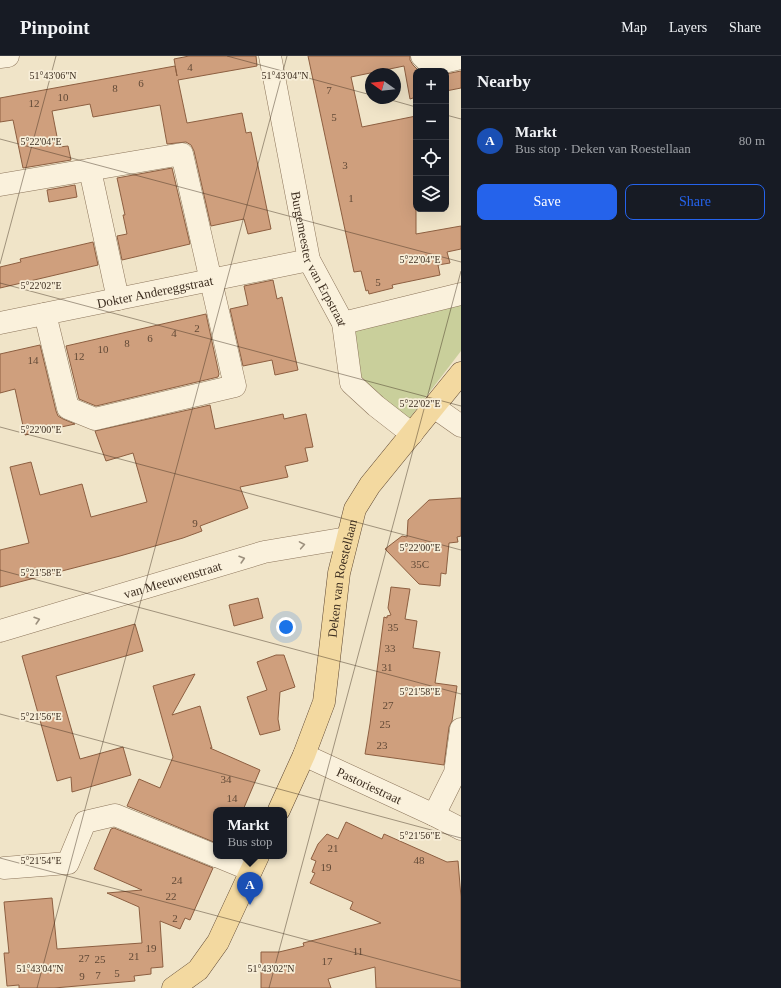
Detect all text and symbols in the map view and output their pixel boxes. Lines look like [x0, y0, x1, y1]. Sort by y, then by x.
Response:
text: Pinpoint [20, 17, 90, 38]
text: Map [621, 20, 647, 35]
text: Layers [669, 20, 707, 35]
text: Share [729, 20, 761, 35]
house number: 4 [187, 61, 193, 73]
north arrow [365, 68, 401, 104]
map controls [413, 68, 449, 212]
button: + [413, 68, 449, 104]
text: 51°43'06"N [29, 70, 77, 81]
text: 51°43'04"N [261, 70, 309, 81]
text: Nearby [477, 72, 531, 91]
house number: 6 [138, 77, 144, 89]
house number: 8 [112, 82, 118, 94]
house number: 7 [326, 84, 332, 96]
house number: 10 [58, 91, 69, 103]
house number: 12 [29, 97, 40, 109]
button: − [413, 104, 449, 140]
house number: 5 [331, 111, 337, 123]
text: Markt [515, 124, 557, 140]
text: A [485, 133, 495, 148]
text: 80 m [739, 133, 765, 148]
text: 5°22'04"E [21, 136, 62, 147]
button: locate [413, 140, 449, 176]
text: Bus stop · Deken van Roestellaan [515, 141, 691, 156]
house number: 3 [342, 159, 348, 171]
button: layers [413, 176, 449, 212]
button: Save [477, 184, 617, 220]
button: Share [625, 184, 765, 220]
street label: Burgemeester van Erpstraat [289, 190, 351, 327]
house number: 1 [348, 192, 354, 204]
text: 5°22'04"E [400, 254, 441, 265]
street label: Dokter Andereggstraat [95, 272, 215, 311]
house number: 5 [375, 276, 381, 288]
text: 5°22'02"E [21, 280, 62, 291]
house number: 2 [194, 322, 200, 334]
house number: 4 [171, 327, 177, 339]
house number: 6 [147, 332, 153, 344]
house number: 8 [124, 337, 130, 349]
house number: 10 [98, 343, 109, 355]
house number: 12 [74, 350, 85, 362]
house number: 14 [28, 354, 39, 366]
text: 5°22'02"E [400, 398, 441, 409]
text: 5°22'00"E [21, 424, 62, 435]
house number: 9 [192, 517, 198, 529]
street label: Deken van Roestellaan [324, 517, 360, 638]
one-way arrow [299, 542, 305, 550]
text: 5°22'00"E [400, 542, 441, 553]
one-way arrow [239, 555, 246, 564]
street label: van Meeuwenstraat [122, 558, 224, 601]
house number: 35C [411, 558, 429, 570]
text: 5°21'58"E [21, 567, 62, 578]
one-way arrow [34, 616, 41, 625]
your location [276, 617, 296, 637]
house number: 35 [388, 621, 399, 633]
house number: 33 [385, 642, 396, 654]
house number: 31 [382, 661, 393, 673]
text: 5°21'58"E [400, 686, 441, 697]
house number: 27 [383, 699, 394, 711]
text: 5°21'56"E [21, 711, 62, 722]
house number: 25 [380, 718, 391, 730]
house number: 23 [377, 739, 388, 751]
street label: Pastoriestraat [334, 764, 405, 807]
house number: 34 [221, 773, 232, 785]
house number: 14 [227, 792, 238, 804]
popup [213, 807, 287, 859]
text: Markt [227, 817, 269, 833]
text: 5°21'56"E [400, 830, 441, 841]
text: Bus stop [227, 834, 273, 849]
house number: 21 [328, 842, 339, 854]
house number: 48 [414, 854, 425, 866]
text: 5°21'54"E [21, 855, 62, 866]
house number: 19 [321, 861, 332, 873]
pin: A [237, 872, 263, 905]
house number: 24 [172, 874, 183, 886]
house number: 22 [166, 890, 177, 902]
house number: 2 [172, 912, 178, 924]
house number: 19 [146, 942, 157, 954]
house number: 11 [353, 945, 363, 957]
house number: 21 [129, 950, 140, 962]
house number: 27 [79, 952, 90, 964]
house number: 25 [95, 953, 106, 965]
house number: 17 [322, 955, 333, 967]
text: 51°43'04"N [16, 963, 64, 974]
text: 51°43'02"N [247, 963, 295, 974]
house number: 5 [114, 967, 120, 979]
house number: 7 [95, 969, 101, 981]
house number: 9 [79, 970, 85, 982]

